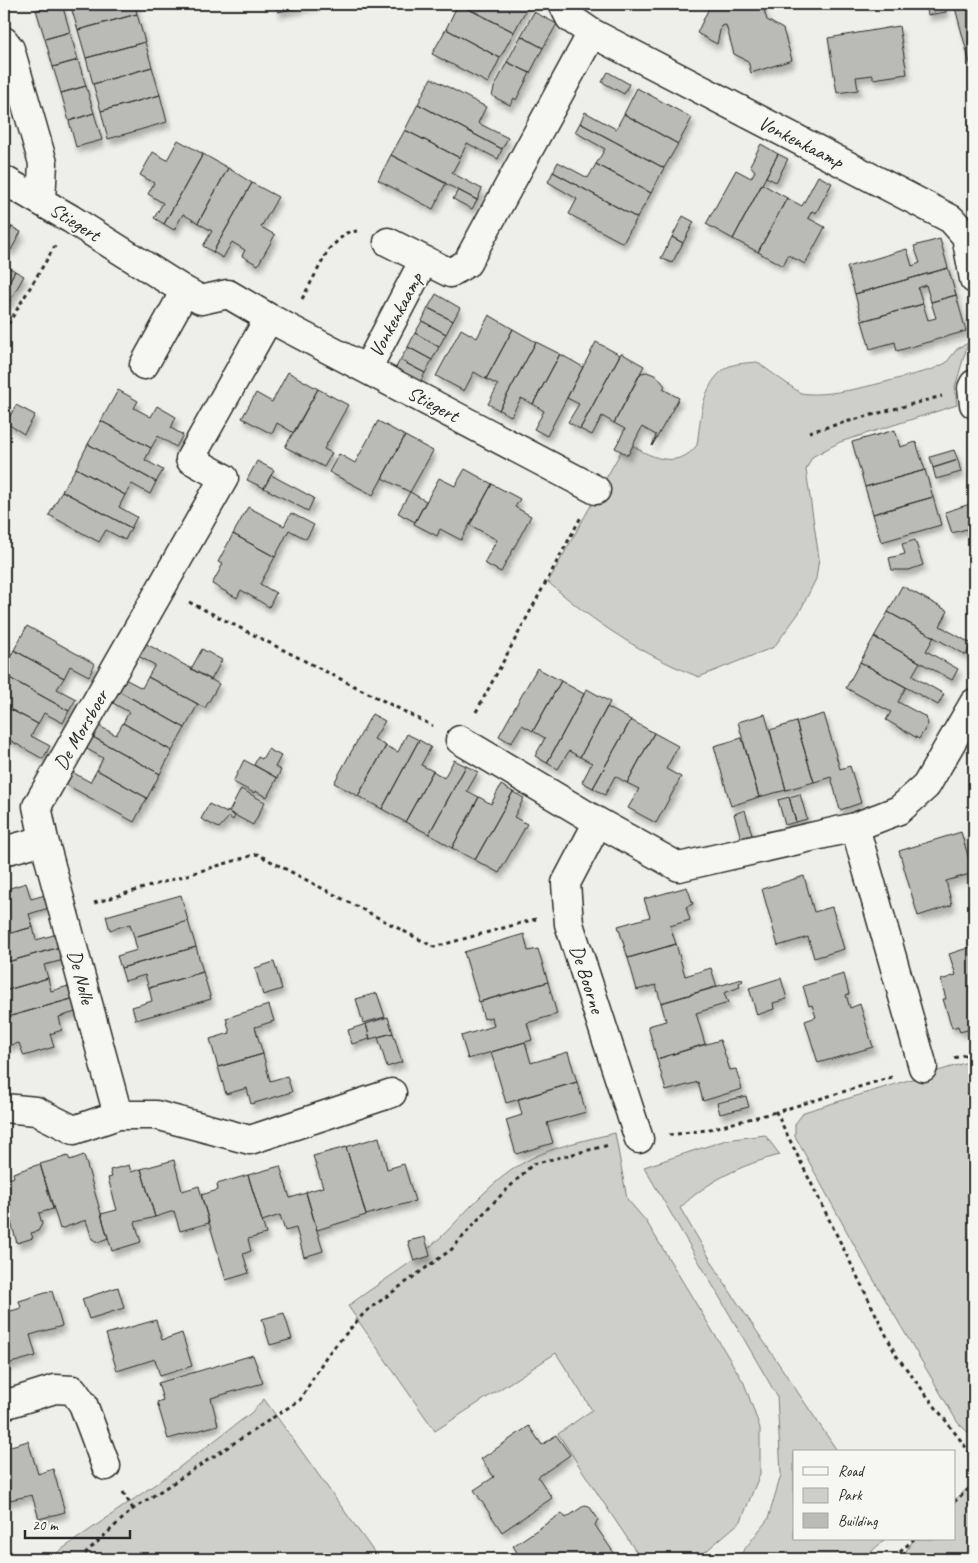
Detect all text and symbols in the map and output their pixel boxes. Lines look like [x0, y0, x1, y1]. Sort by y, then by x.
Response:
street label: Vonkenkaamp [754, 110, 849, 175]
street label: Stiegert [45, 197, 107, 248]
street label: Vonkenkaamp [363, 267, 429, 362]
street label: Stiegert [403, 380, 465, 429]
street label: De Morsboer [48, 684, 115, 774]
street label: De Boorne [564, 942, 610, 1018]
street label: De Nolle [62, 947, 101, 1008]
legend [793, 1450, 956, 1540]
text: Road [838, 1462, 865, 1481]
text: Park [838, 1486, 863, 1505]
scale bar [25, 1508, 130, 1540]
text: Building [838, 1512, 878, 1531]
text: 20 m [32, 1516, 59, 1535]

